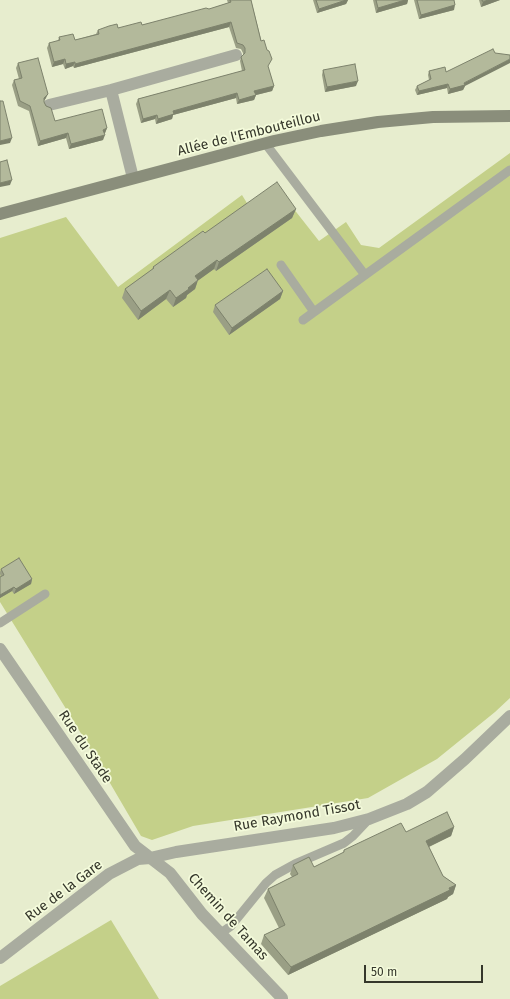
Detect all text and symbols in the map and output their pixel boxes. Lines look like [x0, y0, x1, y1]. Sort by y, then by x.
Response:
street label: Allée de l'Embouteillou [176, 108, 322, 160]
street label: Rue du Stade [54, 707, 116, 787]
street label: Rue Raymond Tissot [232, 797, 362, 835]
street label: Rue de la Gare [22, 857, 106, 925]
street label: Chemin de Tamas [185, 870, 271, 964]
scale bar [366, 957, 485, 983]
text: 50 m [371, 965, 397, 979]

